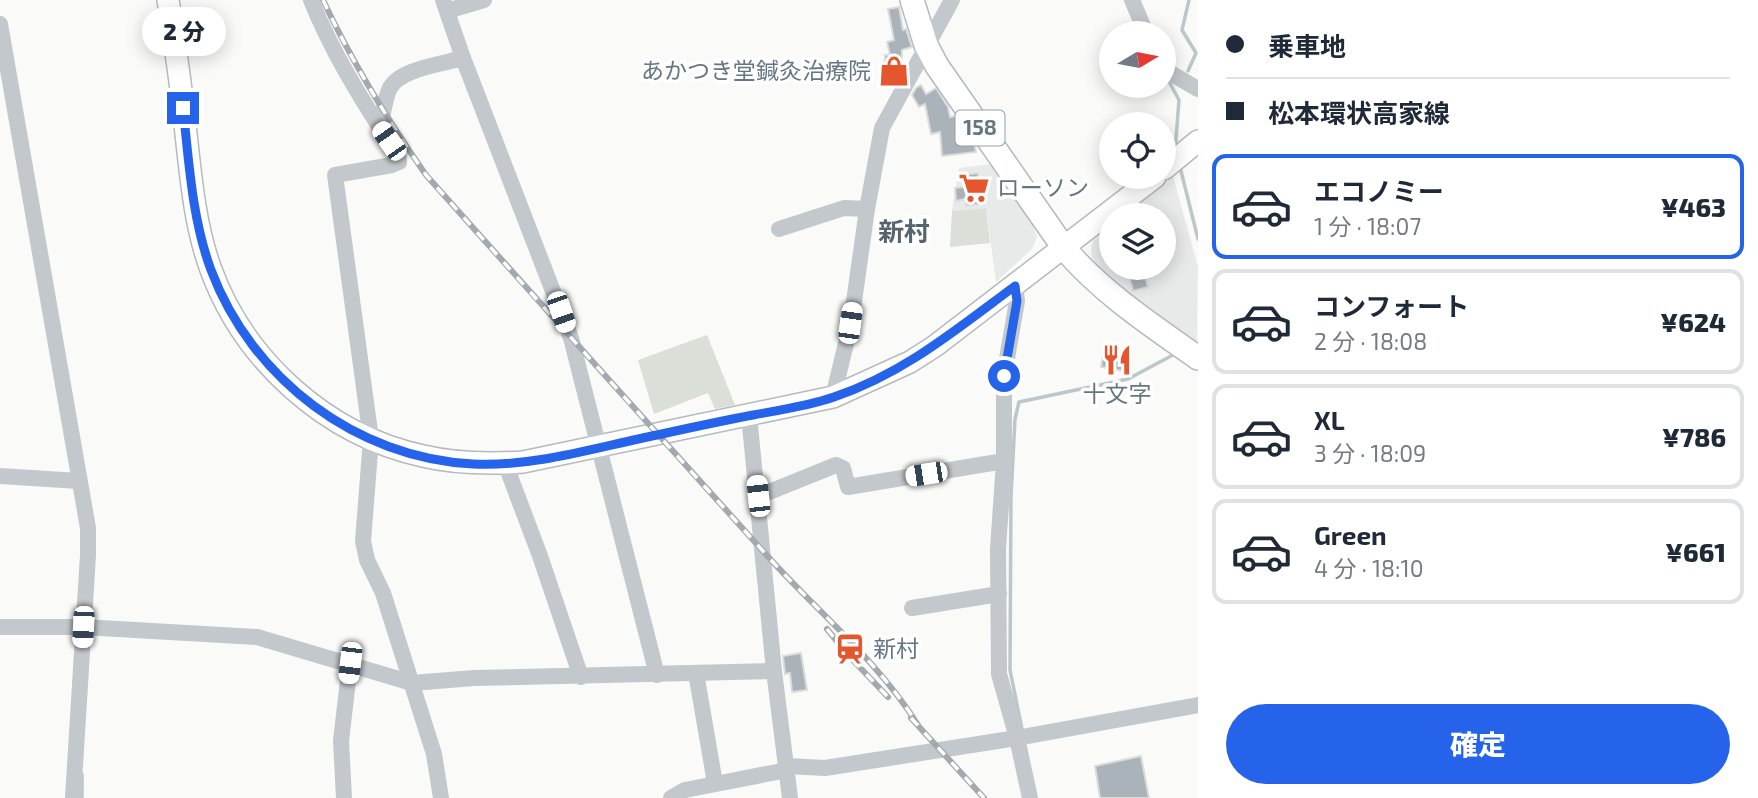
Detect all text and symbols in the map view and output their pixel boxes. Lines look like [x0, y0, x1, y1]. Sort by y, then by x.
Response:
callout: 2 分 [141, 7, 225, 56]
text: 2 分 [163, 17, 205, 45]
north arrow [1099, 21, 1176, 98]
map controls [1099, 21, 1176, 280]
text: 乗車地 [1268, 30, 1346, 61]
shop icon: あかつき堂鍼灸治療院 [877, 54, 911, 88]
place label: あかつき堂鍼灸治療院 [641, 56, 871, 84]
route end [167, 92, 199, 124]
text: 松本環状高家線 [1268, 97, 1450, 128]
road number: 158 [956, 110, 1004, 146]
button: locate [1099, 112, 1176, 189]
car [369, 118, 410, 164]
supermarket icon: ローソン [957, 171, 991, 205]
place label: ローソン [997, 173, 1089, 201]
icon: car [1230, 175, 1293, 238]
text: エコノミー [1314, 175, 1444, 206]
text: ¥463 [1661, 191, 1726, 222]
button: layers [1099, 203, 1176, 280]
text: 1 分 · 18:07 [1314, 212, 1421, 240]
district label: 新村 [878, 215, 930, 246]
car [545, 289, 578, 335]
icon: car [1230, 290, 1293, 353]
text: コンフォート [1314, 290, 1469, 321]
car [837, 301, 864, 345]
text: ¥624 [1660, 306, 1726, 337]
text: 2 分 · 18:08 [1314, 327, 1427, 355]
restaurant icon: 十文字 [1100, 343, 1134, 377]
route start [988, 360, 1020, 392]
place label: 十文字 [1083, 379, 1152, 407]
text: XL [1314, 404, 1345, 435]
icon: car [1230, 405, 1293, 468]
text: ¥786 [1662, 421, 1726, 452]
text: 3 分 · 18:09 [1314, 439, 1426, 467]
car [904, 460, 949, 488]
car [746, 474, 771, 518]
text: Green [1314, 519, 1387, 550]
icon: car [1230, 520, 1293, 583]
text: ¥661 [1665, 536, 1726, 567]
text: 4 分 · 18:10 [1314, 554, 1424, 582]
car [72, 605, 95, 649]
station icon: 新村 [833, 632, 867, 666]
place label: 新村 [873, 634, 919, 662]
car [338, 641, 363, 685]
button: 確定 [1226, 704, 1730, 784]

